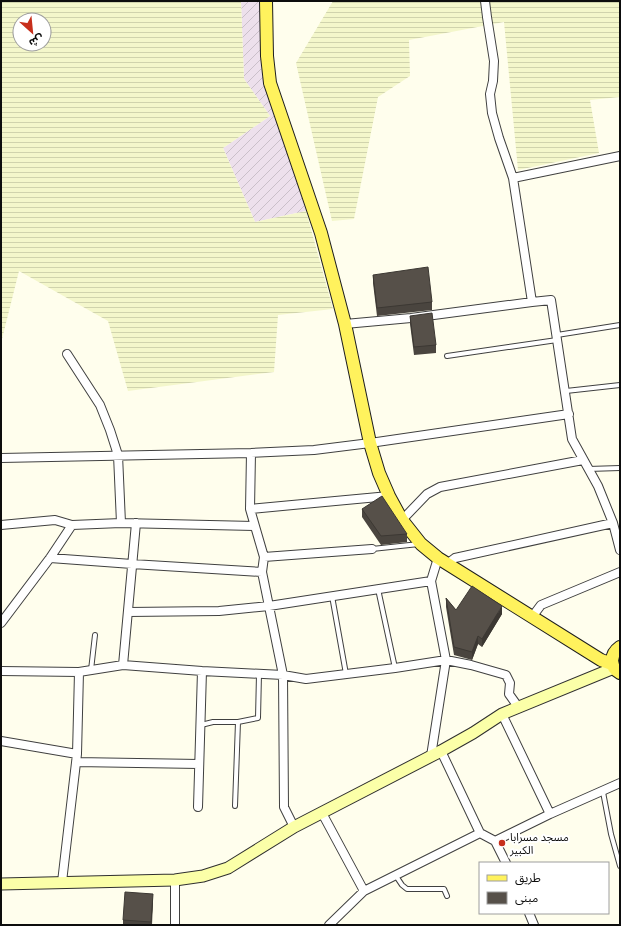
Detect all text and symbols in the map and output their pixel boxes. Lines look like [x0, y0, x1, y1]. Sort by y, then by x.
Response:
north arrow [12, 12, 52, 52]
text: ش [27, 31, 47, 51]
place label: مسجد مسرابا الكبير [509, 829, 569, 857]
marker: مسجد مسرابا الكبير [497, 838, 507, 848]
legend [479, 862, 609, 914]
text: طريق [515, 869, 541, 886]
text: مبنى [515, 889, 538, 905]

